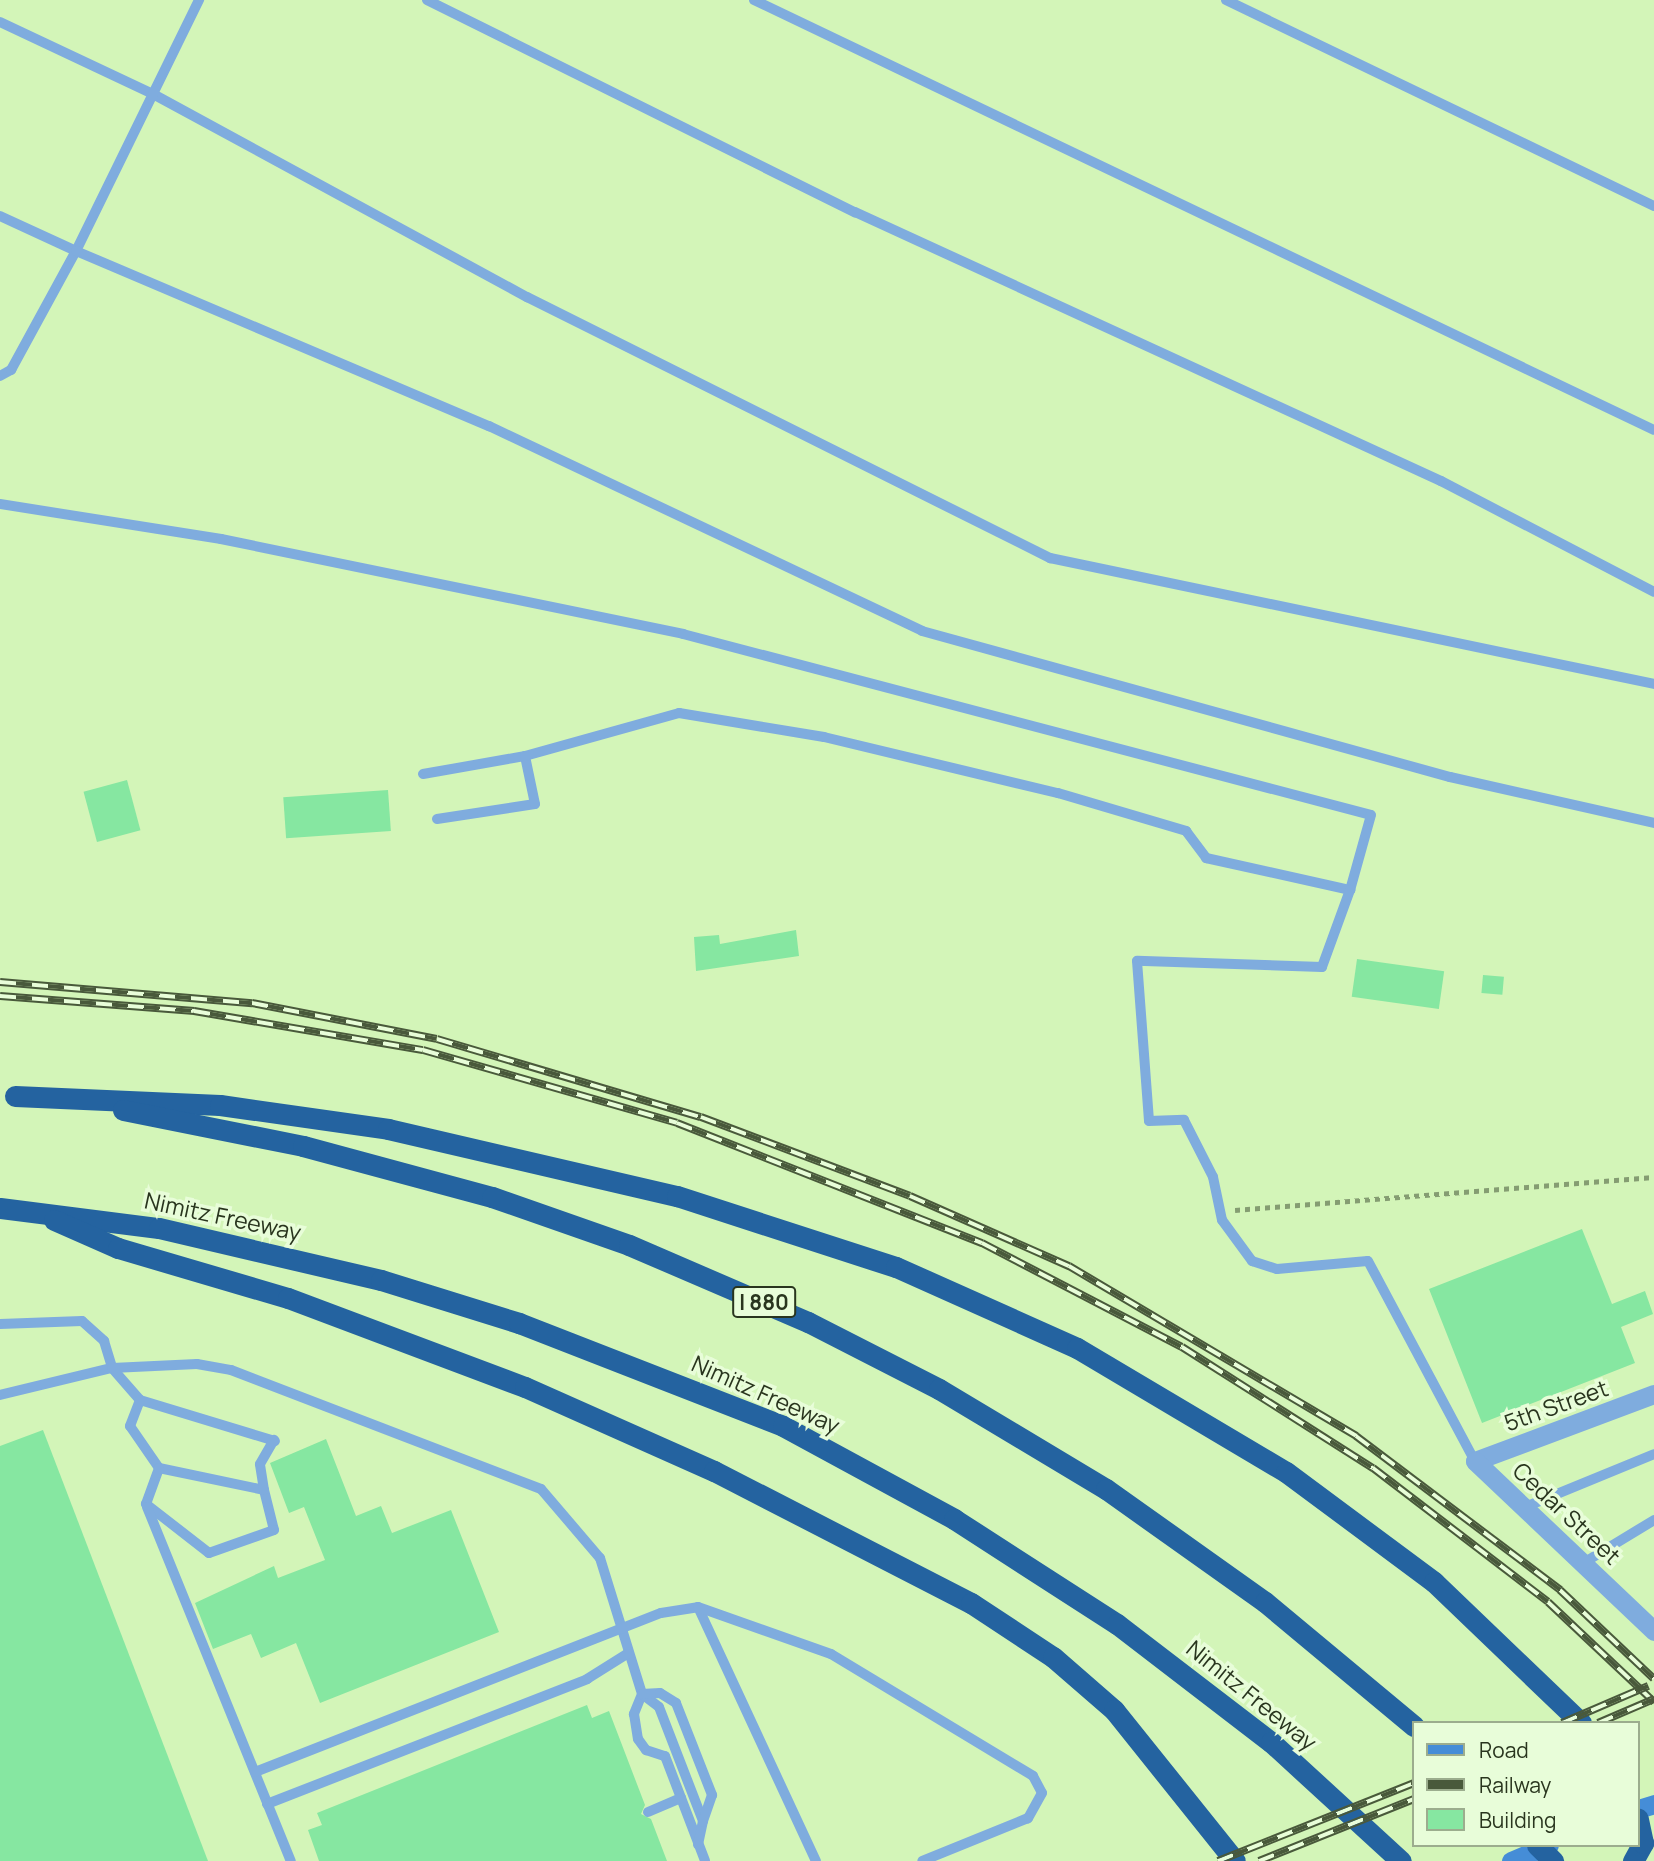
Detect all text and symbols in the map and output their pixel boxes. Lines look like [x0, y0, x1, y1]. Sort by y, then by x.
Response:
street label: Nimitz Freeway [142, 1186, 304, 1246]
road number: I 880 [731, 1284, 797, 1320]
street label: Nimitz Freeway [688, 1349, 844, 1439]
street label: 5th Street [1500, 1374, 1612, 1436]
street label: Cedar Street [1508, 1456, 1626, 1570]
street label: Nimitz Freeway [1181, 1634, 1323, 1756]
legend [1412, 1721, 1640, 1847]
text: Road [1479, 1736, 1529, 1764]
text: Railway [1479, 1771, 1551, 1799]
text: Building [1479, 1806, 1556, 1834]

